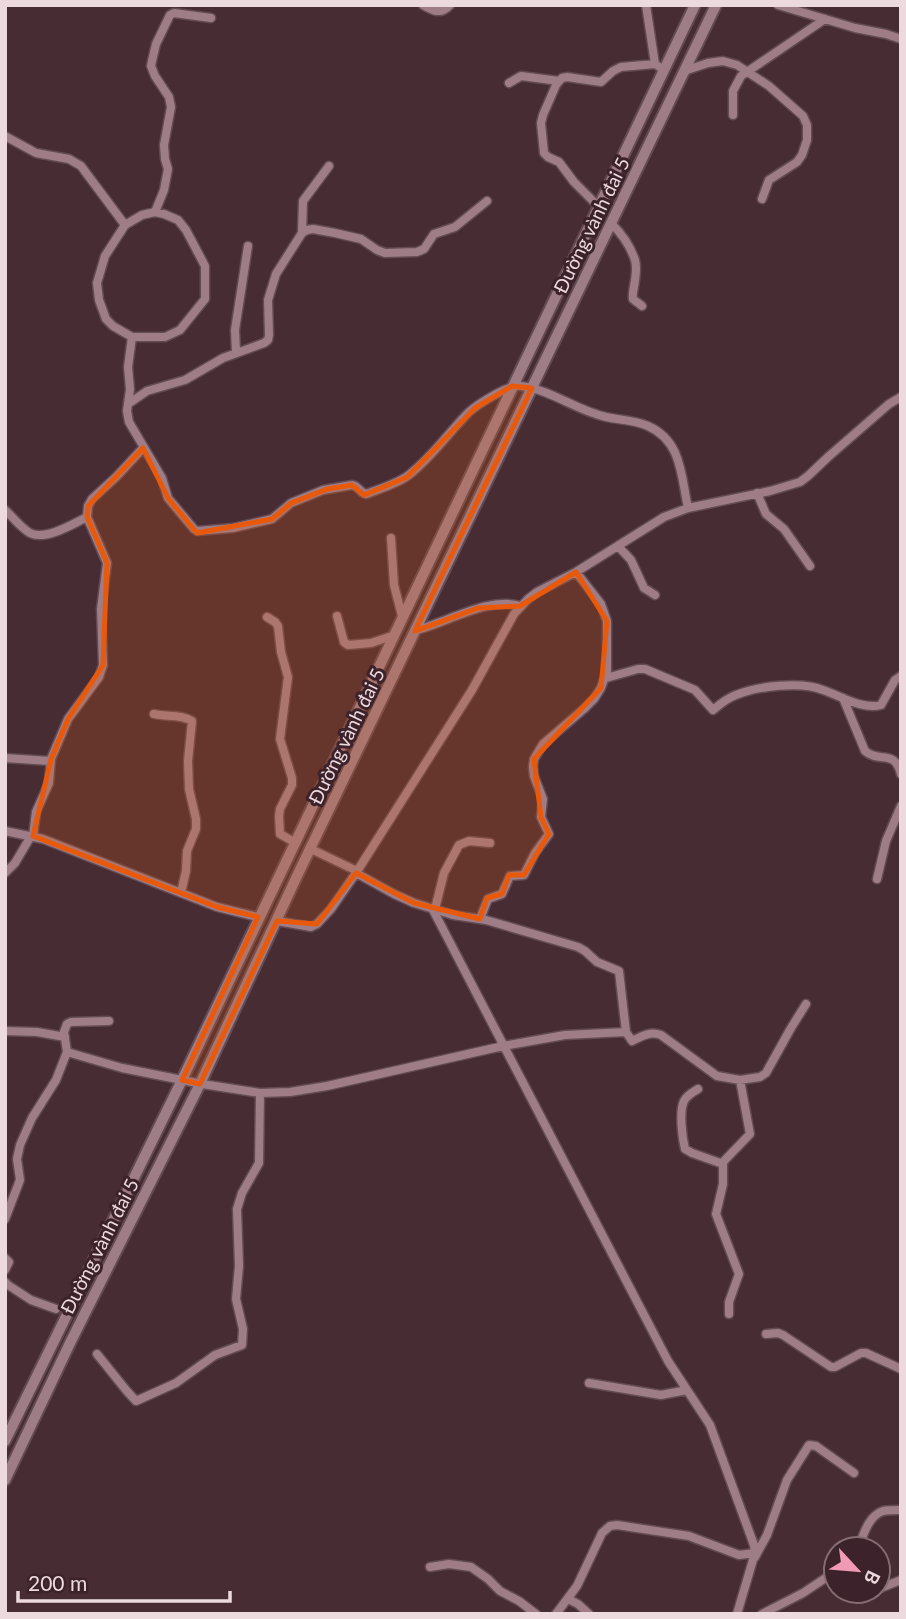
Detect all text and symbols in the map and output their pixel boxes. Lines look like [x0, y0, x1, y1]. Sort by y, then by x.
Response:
street label: Đường vành đai 5 [548, 153, 634, 297]
street label: Đường vành đai 5 [303, 664, 389, 808]
street label: Đường vành đai 5 [55, 1175, 143, 1317]
north arrow [822, 1535, 892, 1605]
scale bar [18, 1560, 229, 1604]
text: B [860, 1567, 886, 1588]
text: 200 m [28, 1570, 87, 1595]

